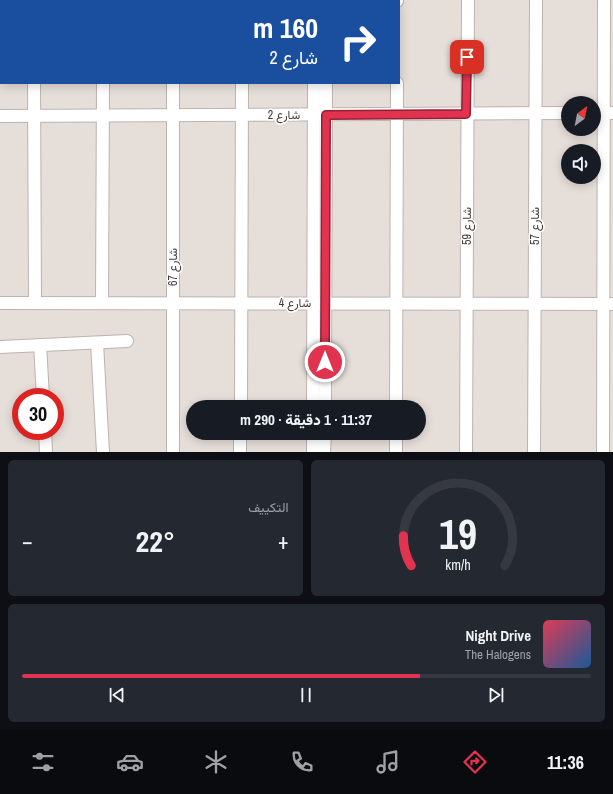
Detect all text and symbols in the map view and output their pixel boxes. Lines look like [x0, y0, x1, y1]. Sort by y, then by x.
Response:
text: 160 m [253, 9, 318, 47]
icon: right [332, 16, 384, 68]
pin [450, 40, 484, 74]
text: شارع 2 [269, 45, 318, 70]
icon: arrive [456, 46, 478, 68]
north arrow [561, 96, 601, 136]
map controls [561, 96, 601, 184]
street label: شارع 2 [268, 107, 300, 124]
button: sound [561, 144, 601, 184]
street label: شارع 59 [459, 207, 476, 245]
street label: شارع 57 [527, 207, 544, 245]
street label: شارع 67 [165, 248, 182, 286]
street label: شارع 4 [279, 295, 311, 312]
position arrow [304, 341, 346, 383]
speed limit sign: 30 [12, 388, 64, 440]
text: 11:37 · 1 دقيقة · 290 m [240, 409, 372, 430]
text: التكييف [248, 499, 289, 516]
text: 19 [439, 506, 477, 562]
text: 22° [136, 521, 175, 561]
text: − [22, 526, 33, 556]
text: + [278, 526, 289, 556]
text: km/h [445, 555, 470, 574]
text: Night Drive [465, 625, 531, 646]
text: The Halogens [465, 646, 531, 663]
icon: previous [106, 684, 128, 706]
icon: pause [295, 684, 317, 706]
icon: next [485, 684, 507, 706]
icon: filters [29, 748, 57, 776]
icon: car [116, 748, 144, 776]
icon: climate [202, 748, 230, 776]
icon: phone [288, 748, 316, 776]
icon: music [374, 748, 402, 776]
icon: directions [461, 748, 489, 776]
text: 11:36 [547, 750, 584, 775]

